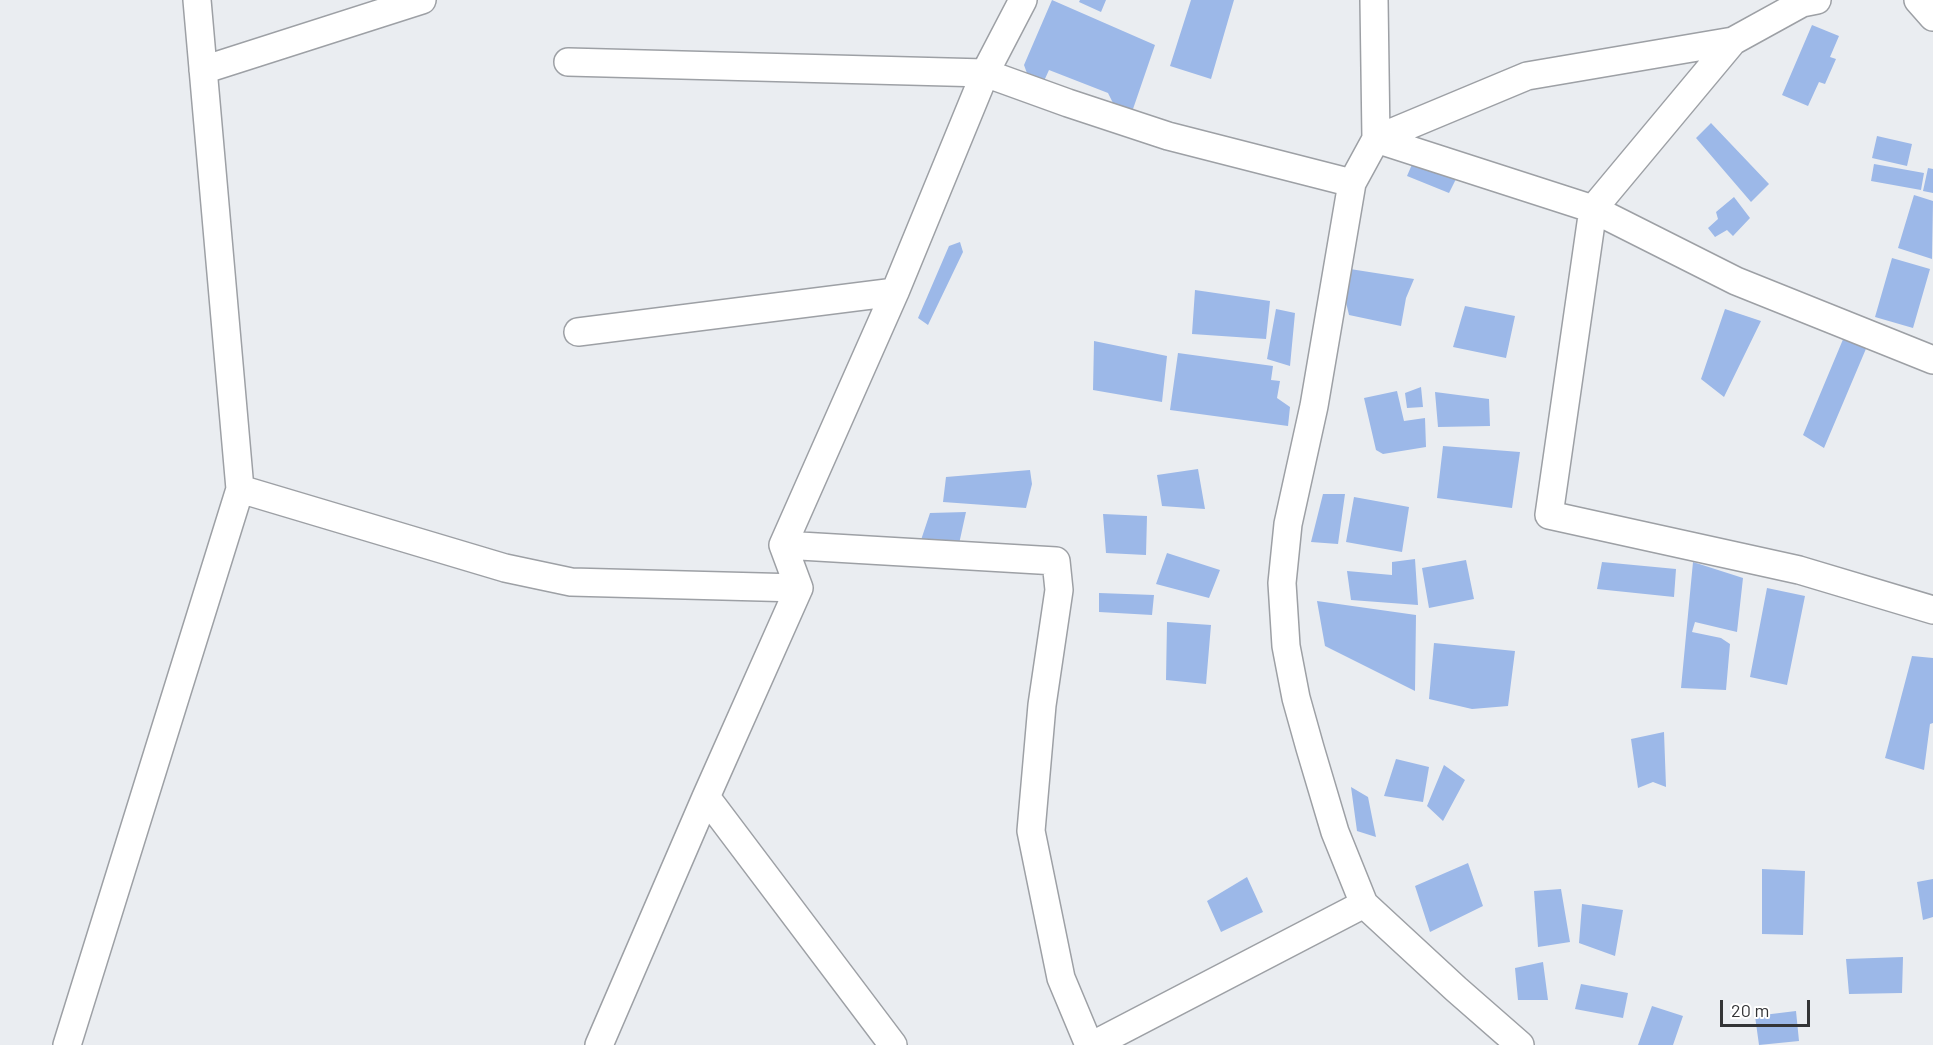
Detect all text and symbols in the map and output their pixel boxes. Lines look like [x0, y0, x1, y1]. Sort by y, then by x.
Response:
scale bar [1723, 988, 1813, 1026]
text: 20 m [1731, 999, 1769, 1021]

